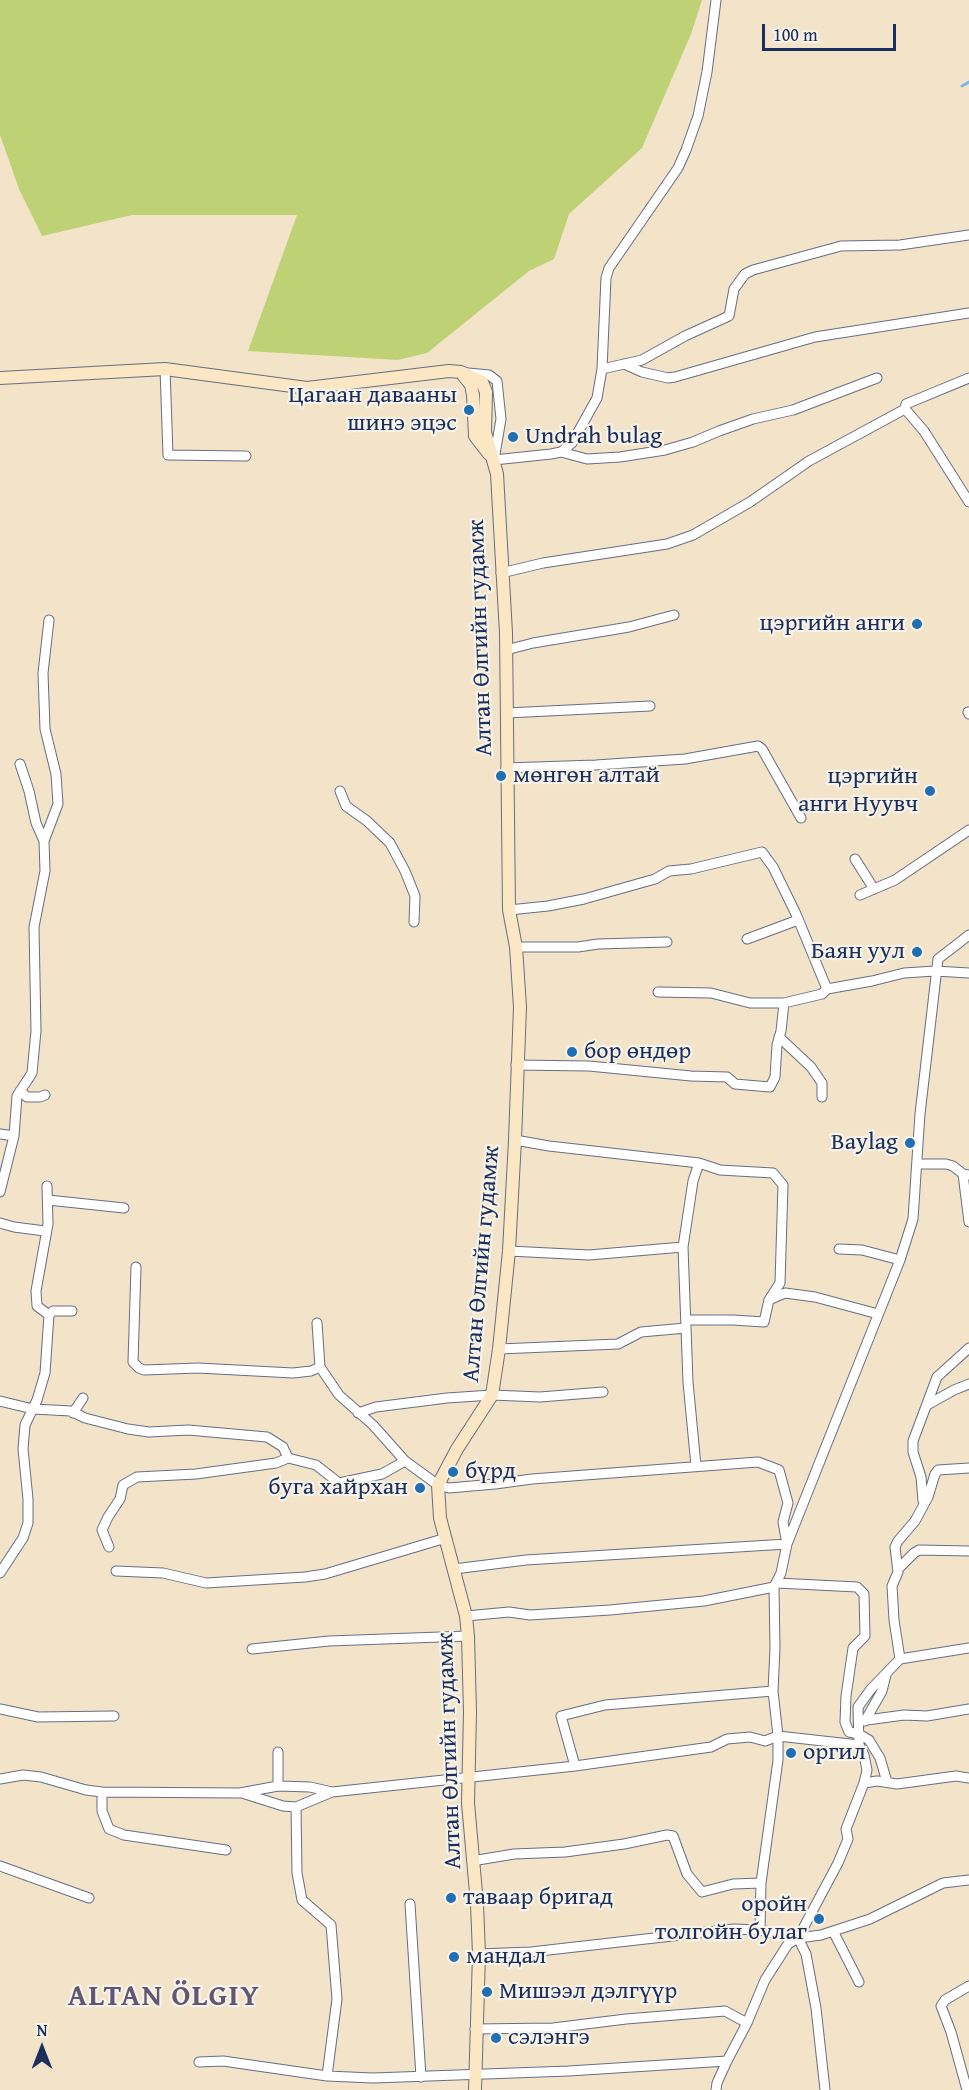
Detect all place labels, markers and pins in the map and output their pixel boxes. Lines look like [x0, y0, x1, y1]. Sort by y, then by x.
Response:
place label: Цагаан давааны шинэ эцэс [288, 382, 457, 438]
marker: Цагаан давааны шинэ эцэс [462, 403, 476, 417]
place label: Undrah bulag [525, 423, 662, 451]
marker: Undrah bulag [506, 430, 520, 444]
place label: цэргийн анги [759, 610, 905, 638]
marker: цэргийн анги [910, 617, 924, 631]
place label: мөнгөн алтай [513, 762, 660, 790]
place label: цэргийн анги Нуувч [798, 763, 918, 819]
marker: мөнгөн алтай [494, 769, 508, 783]
marker: цэргийн анги Нуувч [923, 784, 937, 798]
place label: Баян уул [811, 938, 905, 966]
marker: Баян уул [910, 945, 924, 959]
place label: бор өндөр [584, 1038, 691, 1066]
marker: бор өндөр [565, 1045, 579, 1059]
place label: Baylag [831, 1129, 898, 1157]
marker: Baylag [903, 1136, 917, 1150]
place label: бүрд [465, 1458, 516, 1486]
marker: бүрд [446, 1465, 460, 1479]
place label: буга хайрхан [268, 1474, 408, 1502]
marker: буга хайрхан [413, 1481, 427, 1495]
place label: оргил [803, 1739, 866, 1767]
marker: оргил [784, 1746, 798, 1760]
place label: таваар бригад [463, 1884, 613, 1912]
marker: таваар бригад [444, 1891, 458, 1905]
place label: оройн толгойн булаг [655, 1891, 807, 1947]
marker: оройн толгойн булаг [812, 1912, 826, 1926]
place label: мандал [466, 1943, 546, 1971]
marker: мандал [447, 1950, 461, 1964]
place label: Мишээл дэлгүүр [499, 1978, 677, 2006]
marker: Мишээл дэлгүүр [480, 1985, 494, 1999]
place label: сэлэнгэ [508, 2024, 590, 2052]
marker: сэлэнгэ [489, 2031, 503, 2045]

